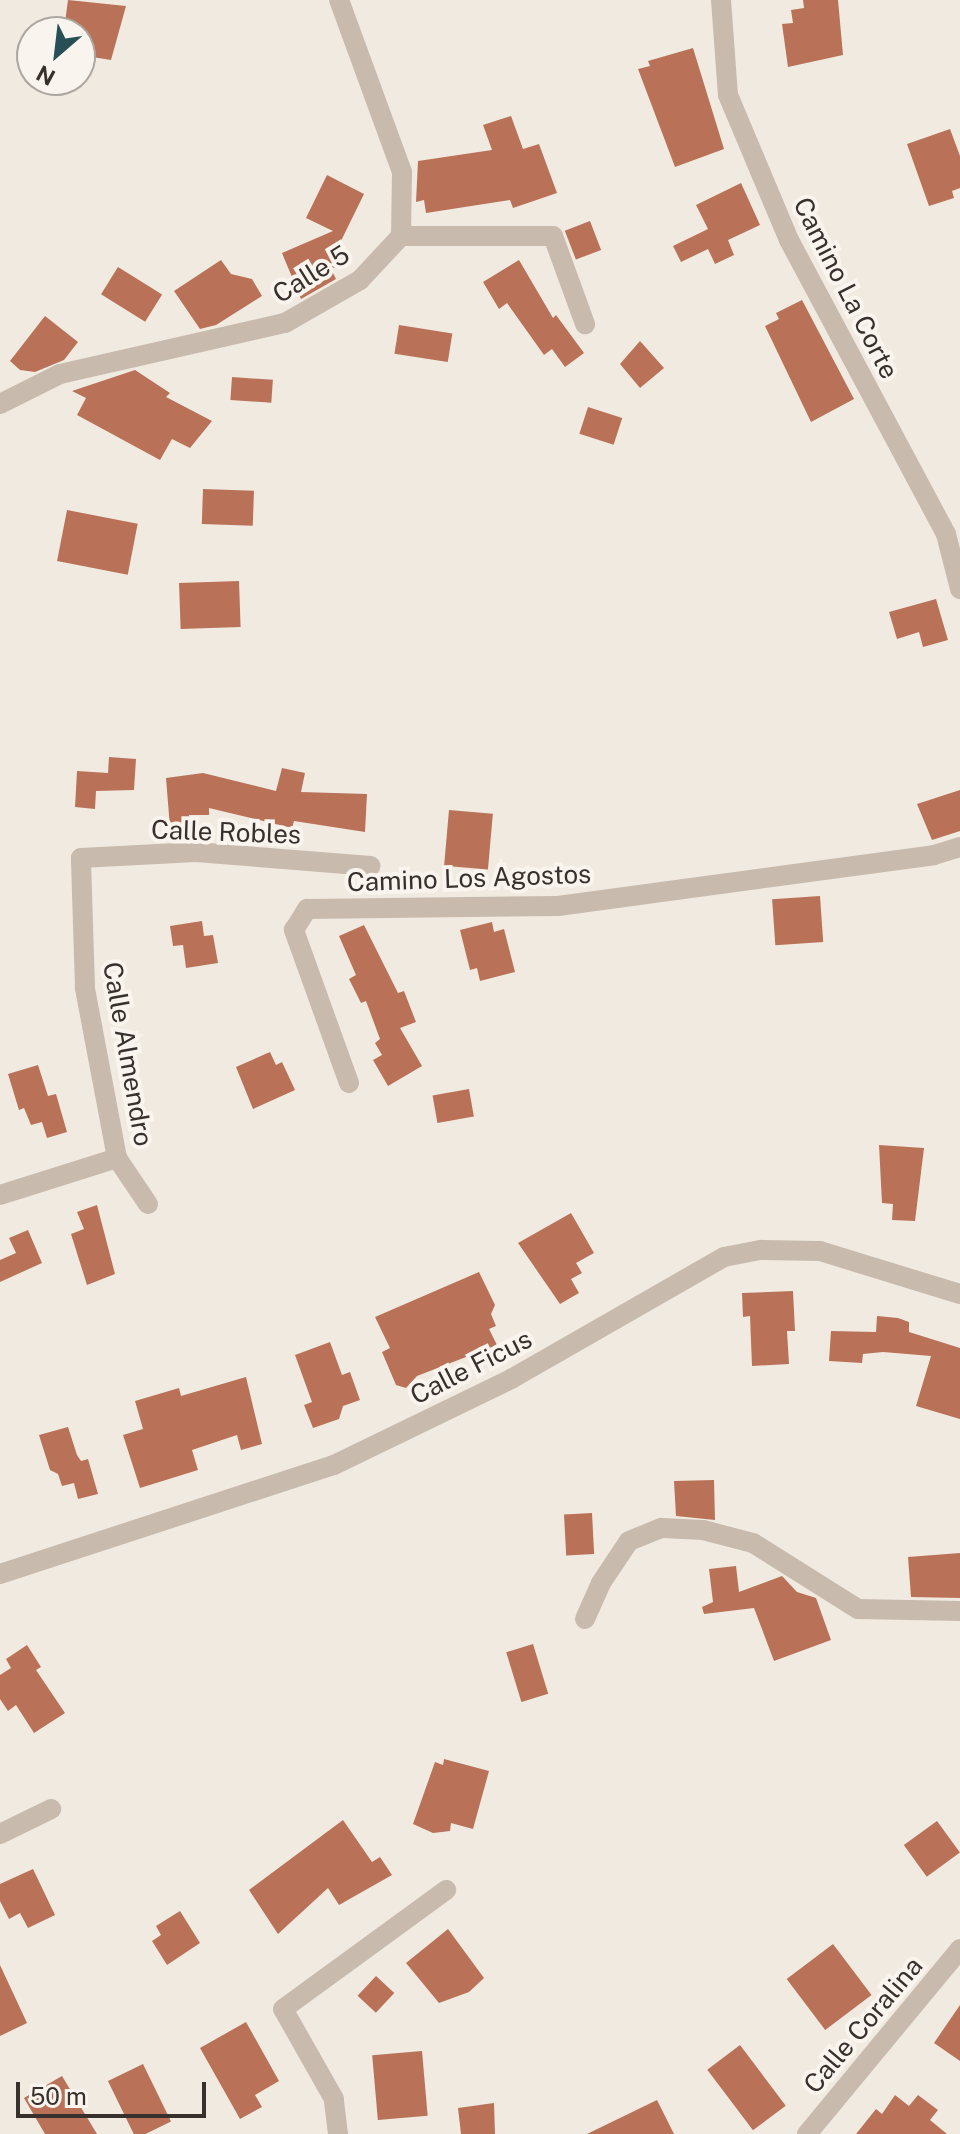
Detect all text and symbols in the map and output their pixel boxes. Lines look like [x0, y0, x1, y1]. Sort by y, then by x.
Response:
north arrow [16, 16, 96, 96]
text: N [32, 60, 59, 91]
street label: Camino La Corte [787, 192, 905, 384]
street label: Calle 5 [267, 238, 355, 310]
street label: Calle Robles [150, 814, 302, 850]
street label: Camino Los Agostos [346, 858, 592, 898]
street label: Calle Almendro [96, 959, 160, 1149]
street label: Calle Ficus [405, 1323, 537, 1411]
street label: Calle Coralina [797, 1951, 929, 2099]
scale bar [20, 2066, 210, 2116]
text: 50 m [30, 2082, 87, 2110]

